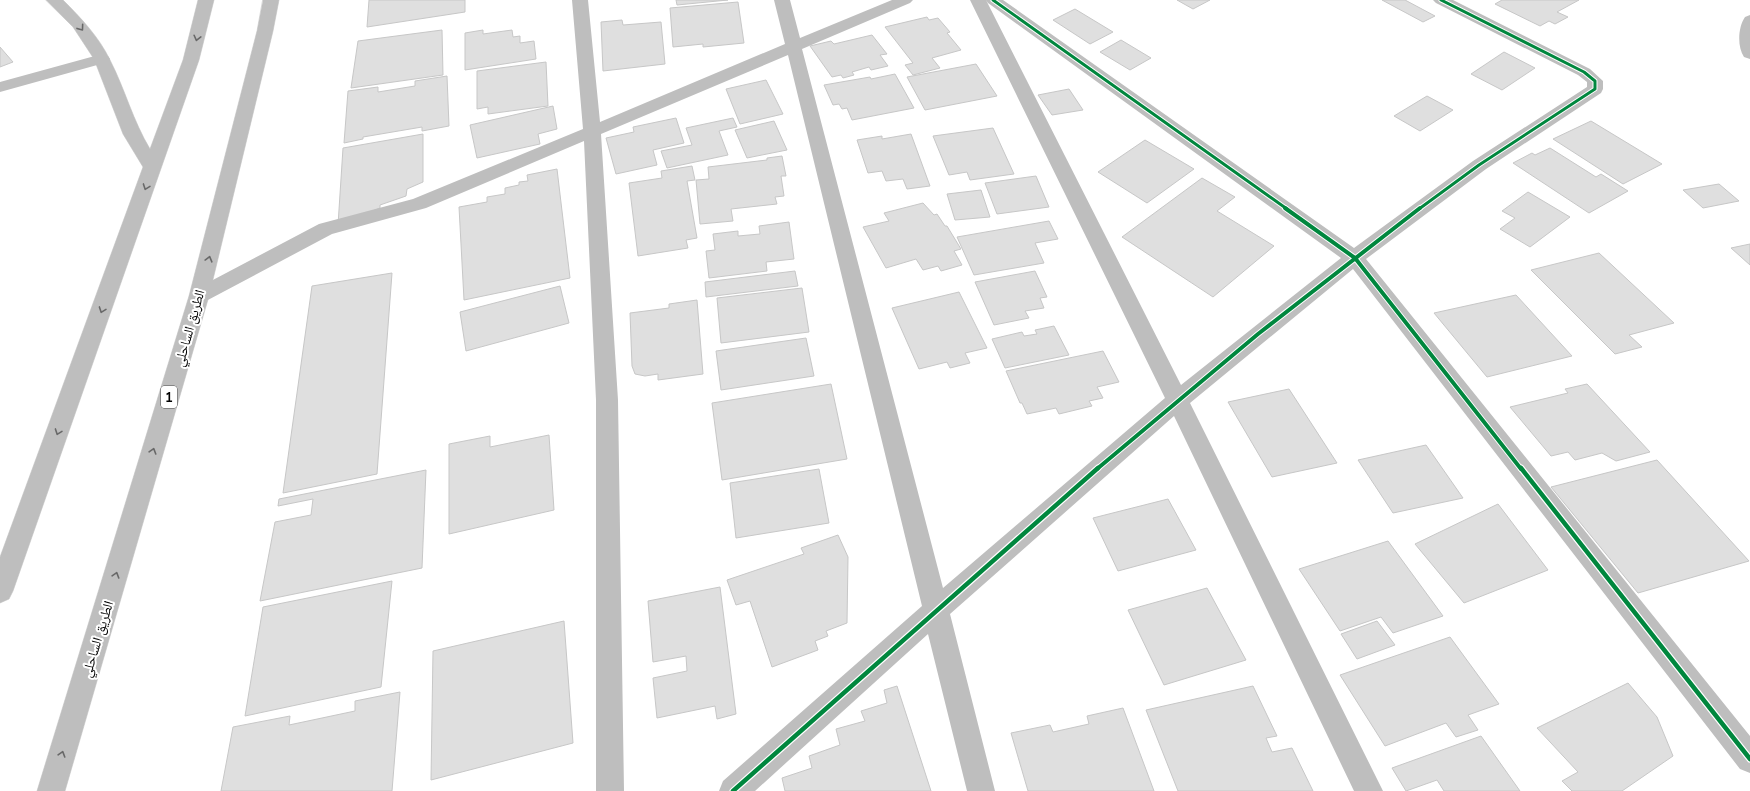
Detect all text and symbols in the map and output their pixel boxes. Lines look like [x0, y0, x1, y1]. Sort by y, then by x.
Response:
one-way arrow [76, 24, 84, 31]
one-way arrow [193, 35, 201, 41]
one-way arrow [143, 184, 151, 191]
one-way arrow [204, 256, 213, 263]
street label: الطريق الساحلي [169, 287, 211, 369]
one-way arrow [98, 306, 107, 313]
road number: 1 [161, 386, 177, 408]
one-way arrow [54, 428, 62, 435]
one-way arrow [148, 448, 157, 455]
one-way arrow [111, 572, 120, 579]
street label: الطريق الساحلي [77, 598, 120, 680]
one-way arrow [57, 750, 66, 757]

